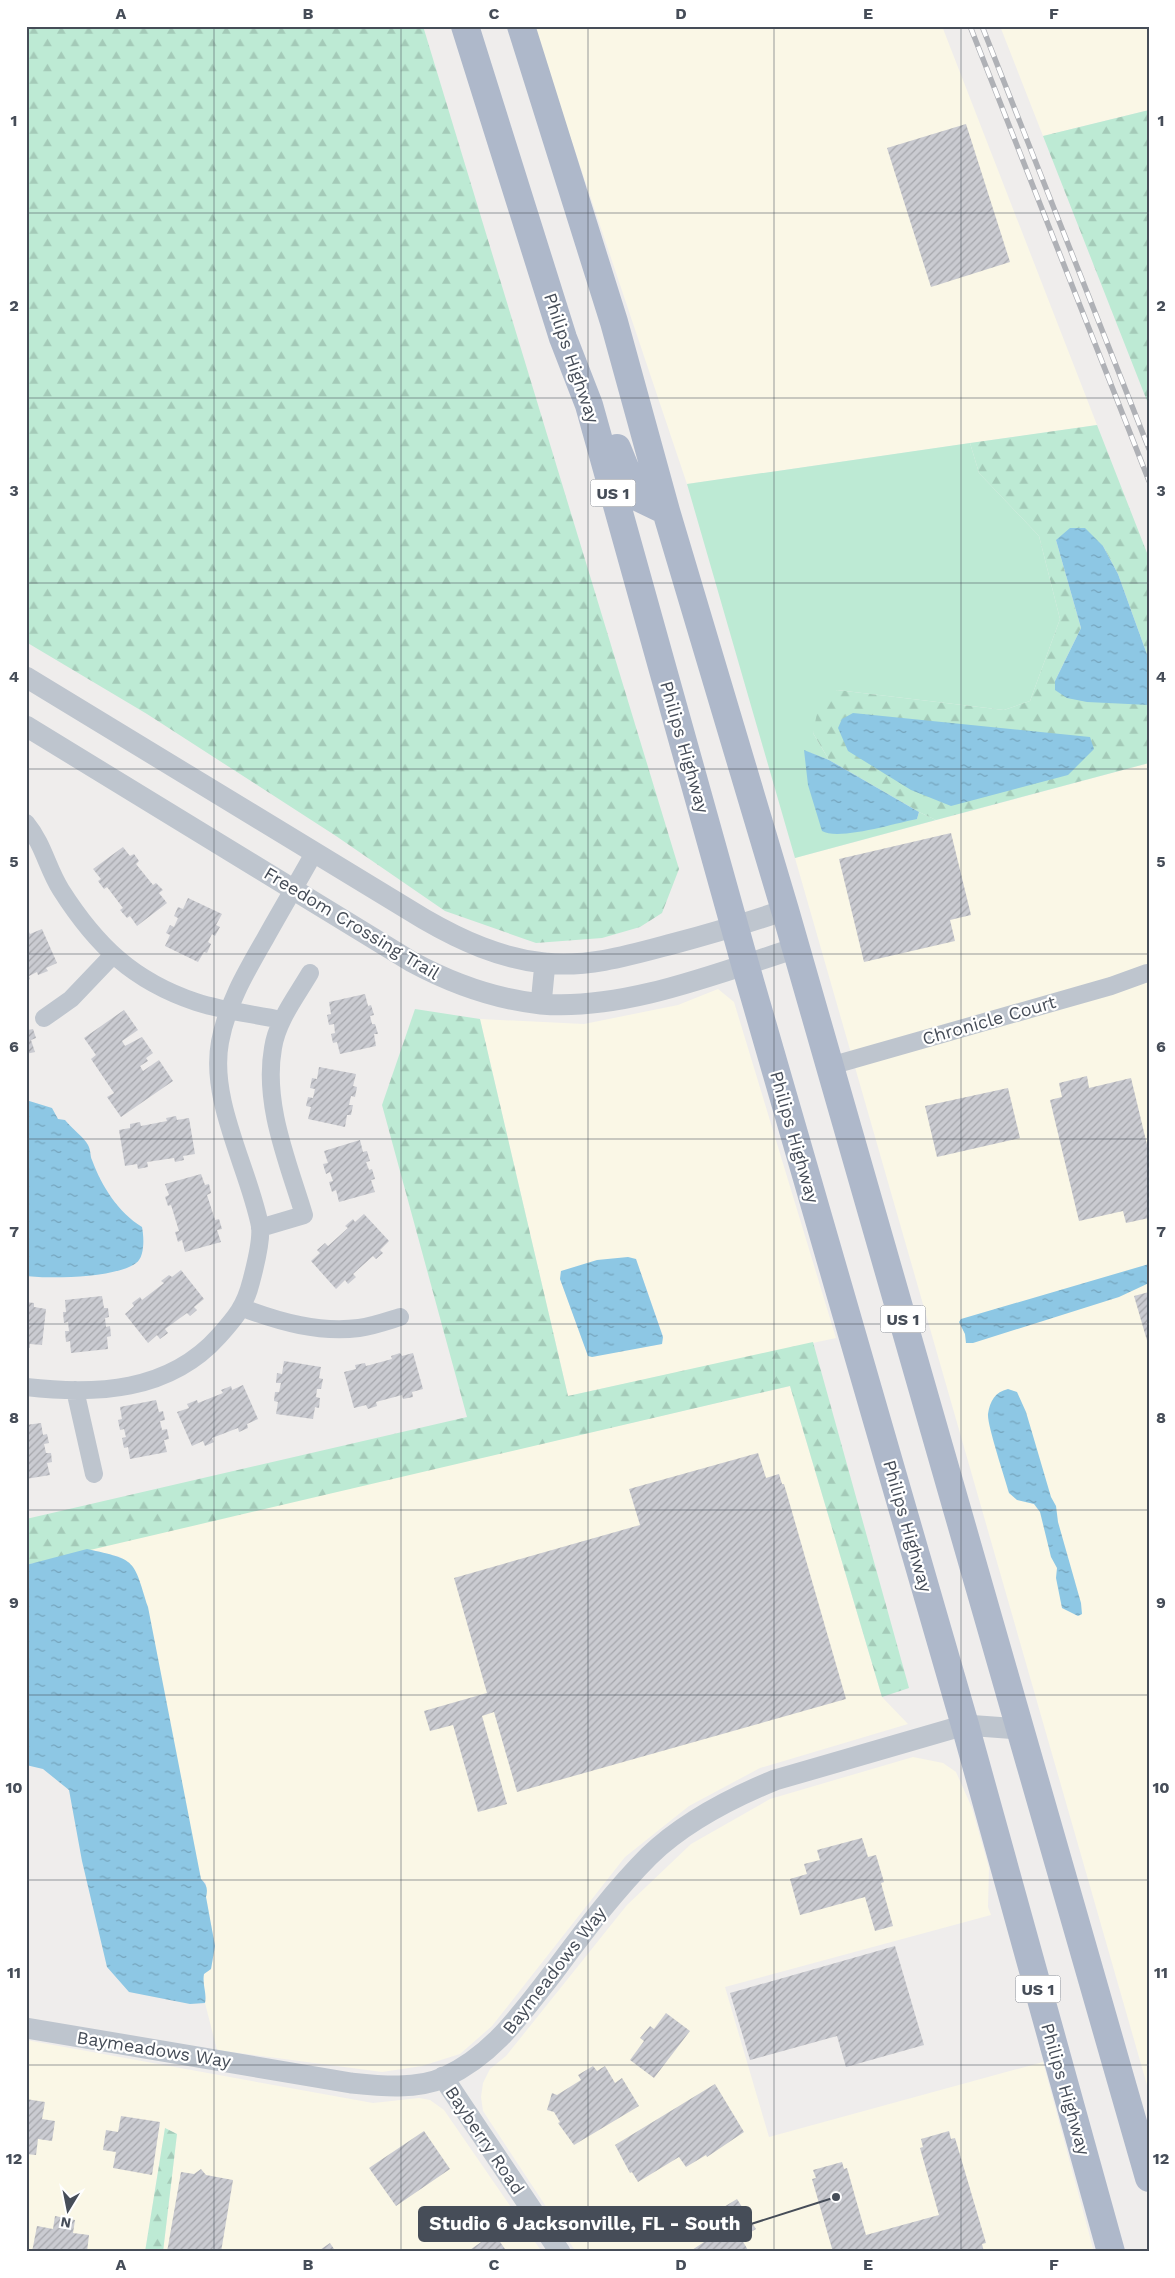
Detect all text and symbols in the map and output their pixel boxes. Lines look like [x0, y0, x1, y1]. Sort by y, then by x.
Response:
text: A [116, 4, 127, 23]
text: B [303, 4, 314, 23]
text: C [489, 4, 500, 23]
text: D [675, 4, 687, 23]
text: E [863, 4, 873, 23]
text: F [1049, 4, 1059, 23]
text: 1 [11, 111, 17, 130]
text: 1 [1158, 111, 1164, 130]
street label: Philips Highway [540, 290, 604, 427]
text: 2 [9, 296, 19, 315]
text: 2 [1156, 296, 1166, 315]
road number: US 1 [590, 479, 636, 506]
text: 3 [9, 481, 19, 500]
text: 3 [1156, 481, 1166, 500]
text: 4 [9, 667, 19, 686]
text: 4 [1156, 667, 1166, 686]
street label: Philips Highway [656, 678, 714, 816]
text: 5 [9, 852, 19, 871]
text: 5 [1156, 852, 1166, 871]
street label: Freedom Crossing Trail [260, 862, 444, 984]
street label: Chronicle Court [920, 991, 1059, 1049]
text: 6 [9, 1037, 19, 1056]
text: 6 [1156, 1037, 1166, 1056]
street label: Philips Highway [766, 1068, 824, 1206]
text: 7 [9, 1222, 19, 1241]
text: 7 [1156, 1222, 1166, 1241]
road number: US 1 [880, 1306, 926, 1332]
text: 8 [9, 1408, 19, 1427]
text: 8 [1156, 1408, 1166, 1427]
street label: Philips Highway [879, 1457, 937, 1595]
text: 9 [9, 1593, 19, 1612]
text: 9 [1156, 1593, 1166, 1612]
text: 10 [5, 1778, 23, 1797]
text: 10 [1152, 1778, 1170, 1797]
street label: Baymeadows Way [498, 1902, 611, 2038]
text: 11 [7, 1963, 21, 1982]
text: 11 [1154, 1963, 1168, 1982]
road number: US 1 [1016, 1976, 1060, 2002]
street label: Philips Highway [1037, 2020, 1095, 2158]
street label: Baymeadows Way [75, 2026, 233, 2072]
street label: Bayberry Road [441, 2082, 529, 2198]
text: 12 [6, 2149, 22, 2168]
text: 12 [1153, 2149, 1169, 2168]
north arrow [42, 2186, 92, 2236]
callout: Studio 6 Jacksonville, FL - South [419, 2207, 751, 2241]
text: Studio 6 Jacksonville, FL - South [429, 2212, 741, 2235]
text: N [59, 2214, 72, 2232]
text: A [116, 2255, 127, 2274]
text: B [303, 2255, 314, 2274]
text: C [489, 2255, 500, 2274]
text: D [675, 2255, 687, 2274]
text: E [863, 2255, 873, 2274]
text: F [1049, 2255, 1059, 2274]

